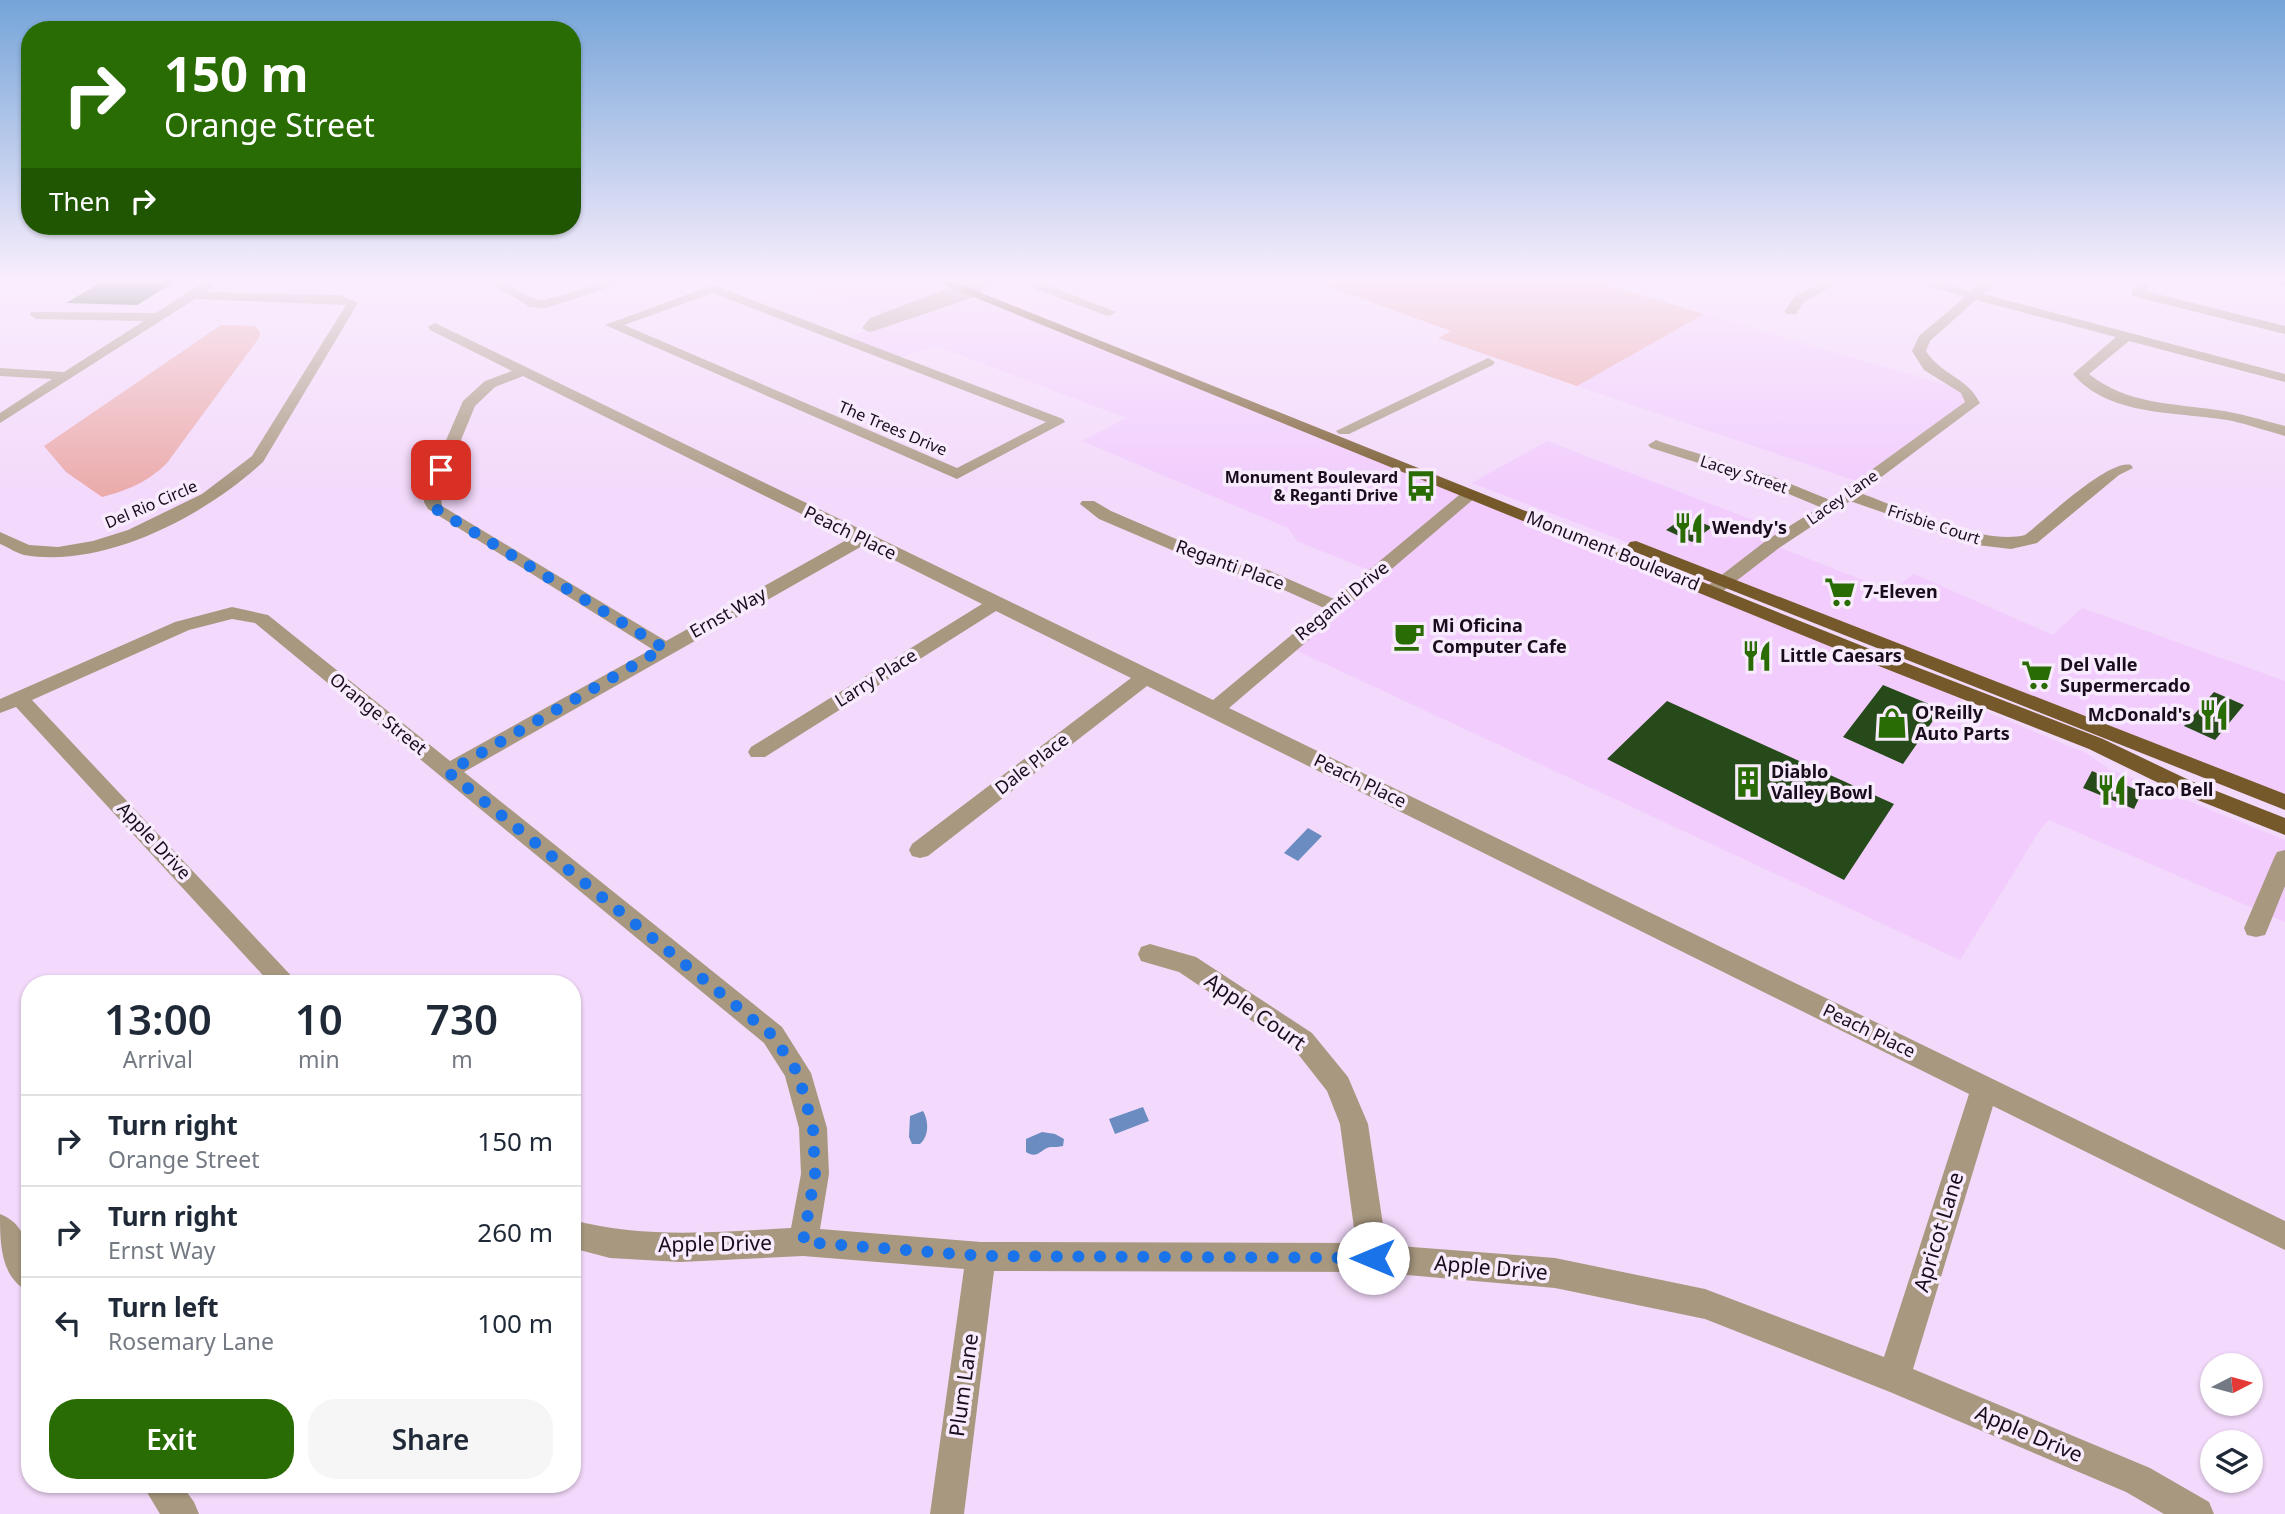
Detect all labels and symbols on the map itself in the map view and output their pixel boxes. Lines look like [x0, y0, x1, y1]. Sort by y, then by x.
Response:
street label: The Trees Drive [835, 395, 951, 461]
pin [411, 440, 471, 500]
street label: Lacey Street [1697, 450, 1791, 499]
street label: Lacey Lane [1802, 464, 1882, 530]
place label: Monument Boulevard & Reganti Drive [1225, 466, 1398, 506]
bus stop icon: Monument Boulevard & Reganti Drive [1404, 469, 1438, 503]
street label: Del Rio Circle [101, 475, 201, 533]
street label: Peach Place [800, 499, 901, 565]
street label: Frisbie Court [1885, 499, 1983, 549]
street label: Monument Boulevard [1523, 504, 1703, 596]
restaurant icon: Wendy's [1672, 511, 1706, 545]
place label: Wendy's [1712, 515, 1787, 539]
street label: Reganti Place [1173, 533, 1288, 595]
street label: Reganti Drive [1290, 555, 1393, 645]
supermarket icon: 7-Eleven [1823, 575, 1857, 609]
place label: 7-Eleven [1863, 579, 1938, 603]
street label: Ernst Way [685, 581, 771, 643]
place label: Mi Oficina Computer Cafe [1432, 613, 1567, 658]
cafe icon: Mi Oficina Computer Cafe [1392, 619, 1426, 653]
restaurant icon: Little Caesars [1740, 639, 1774, 673]
street label: Larry Place [830, 642, 921, 712]
place label: Little Caesars [1780, 643, 1902, 667]
place label: Del Valle Supermercado [2060, 652, 2190, 697]
supermarket icon: Del Valle Supermercado [2020, 658, 2054, 692]
street label: Orange Street [325, 667, 433, 760]
restaurant icon: McDonald's [2197, 698, 2231, 732]
place label: O'Reilly Auto Parts [1915, 700, 2010, 745]
place label: McDonald's [2088, 702, 2191, 726]
shop icon: O'Reilly Auto Parts [1875, 706, 1909, 740]
street label: Dale Place [990, 727, 1073, 799]
street label: Peach Place [1310, 747, 1411, 813]
place label: Diablo Valley Bowl [1771, 759, 1873, 804]
building icon: Diablo Valley Bowl [1731, 765, 1765, 799]
restaurant icon: Taco Bell [2095, 773, 2129, 807]
place label: Taco Bell [2135, 777, 2213, 801]
street label: Apple Drive [113, 796, 197, 884]
street label: Apple Court [1200, 966, 1312, 1056]
street label: Peach Place [1819, 997, 1920, 1063]
street label: Apricot Lane [1907, 1168, 1970, 1295]
position arrow [1336, 1221, 1410, 1295]
street label: Apple Drive [658, 1228, 772, 1258]
street label: Apple Drive [1433, 1248, 1549, 1286]
street label: Plum Lane [942, 1332, 984, 1438]
north arrow [2200, 1353, 2263, 1416]
street label: Apple Drive [1971, 1398, 2087, 1468]

